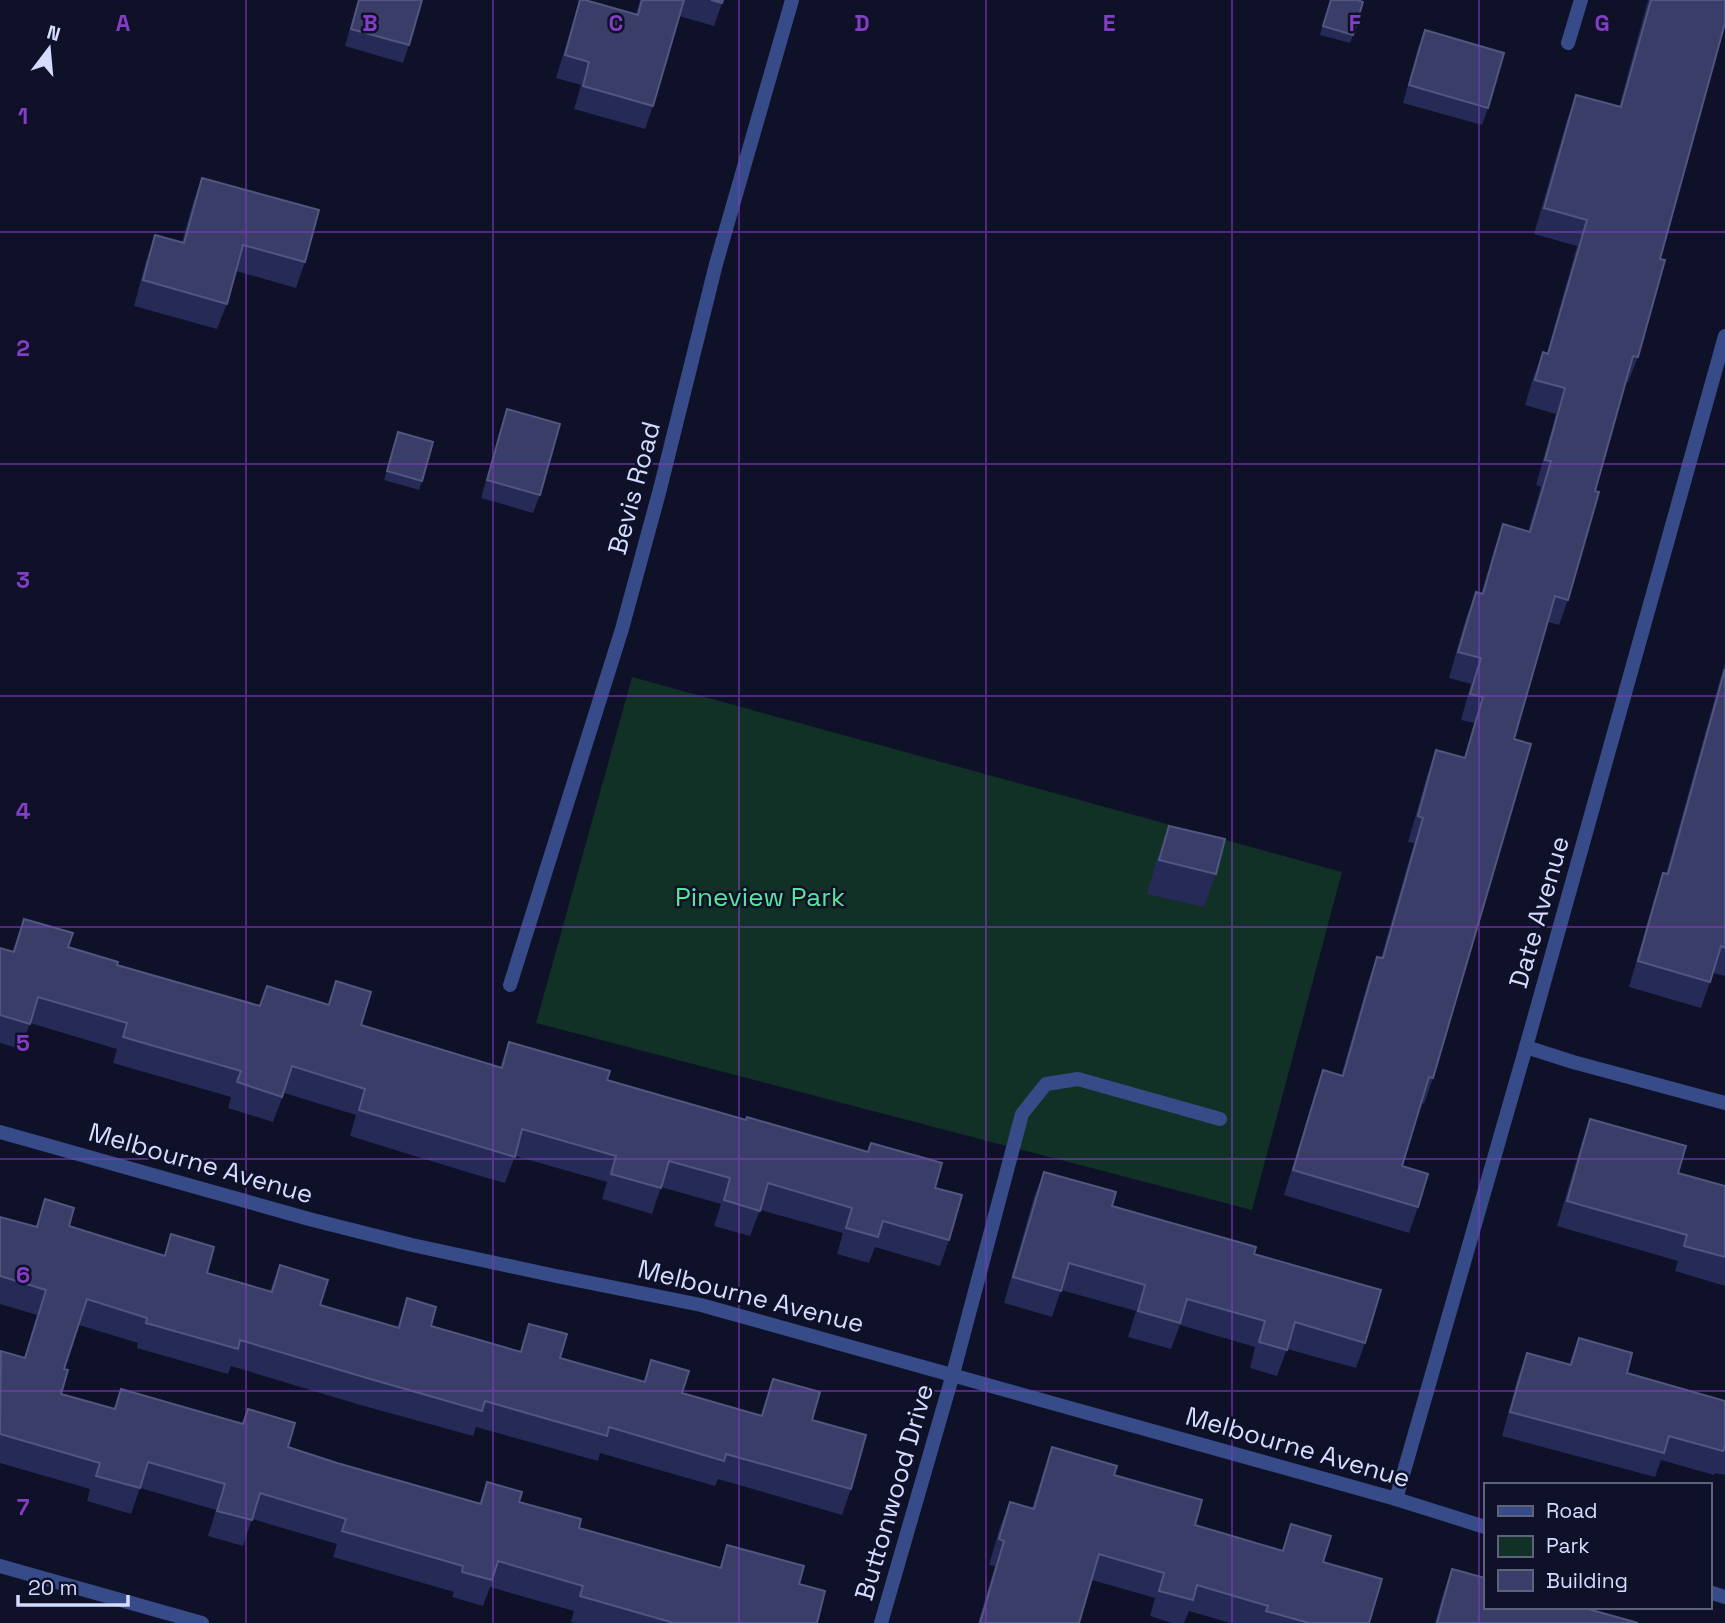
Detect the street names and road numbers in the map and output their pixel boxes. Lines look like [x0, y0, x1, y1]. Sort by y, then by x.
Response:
street label: Bevis Road [600, 418, 668, 558]
street label: Date Avenue [1501, 832, 1577, 992]
street label: Melbourne Avenue [85, 1115, 317, 1211]
street label: Melbourne Avenue [634, 1251, 868, 1341]
street label: Buttonwood Drive [847, 1380, 941, 1604]
street label: Melbourne Avenue [1182, 1399, 1414, 1495]

